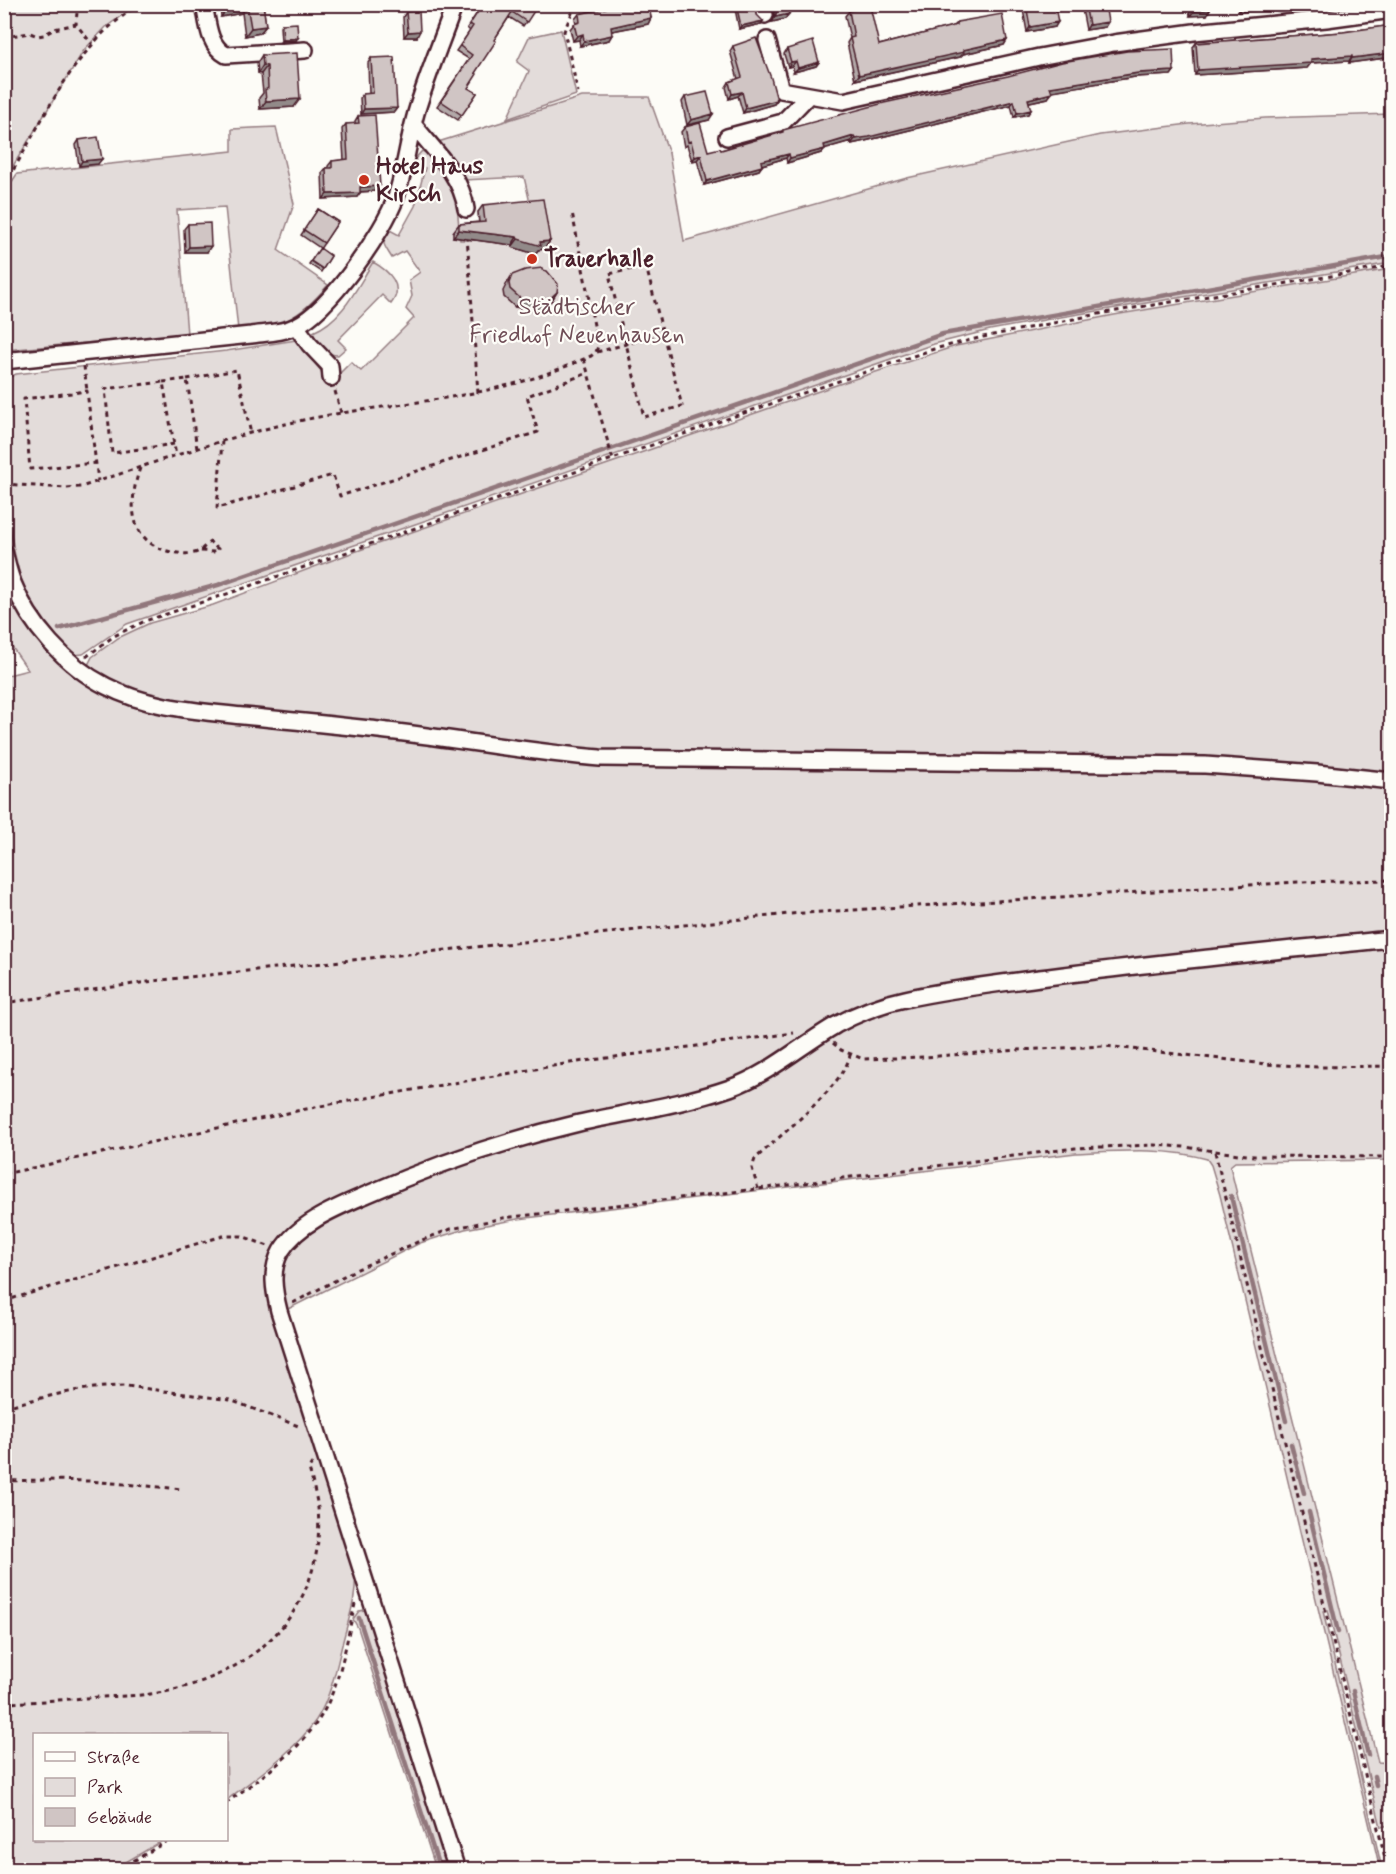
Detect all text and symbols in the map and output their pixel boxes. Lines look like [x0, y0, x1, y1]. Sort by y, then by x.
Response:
place label: Hotel Haus Kirsch [376, 151, 483, 210]
marker: Hotel Haus Kirsch [357, 173, 371, 187]
place label: Trauerhalle [544, 244, 654, 275]
marker: Trauerhalle [525, 252, 539, 266]
park label: Städtischer Friedhof Neuenhausen [469, 292, 685, 351]
legend [33, 1733, 228, 1841]
text: Straße [87, 1746, 140, 1770]
text: Park [87, 1776, 123, 1800]
text: Gebäude [87, 1806, 152, 1830]

